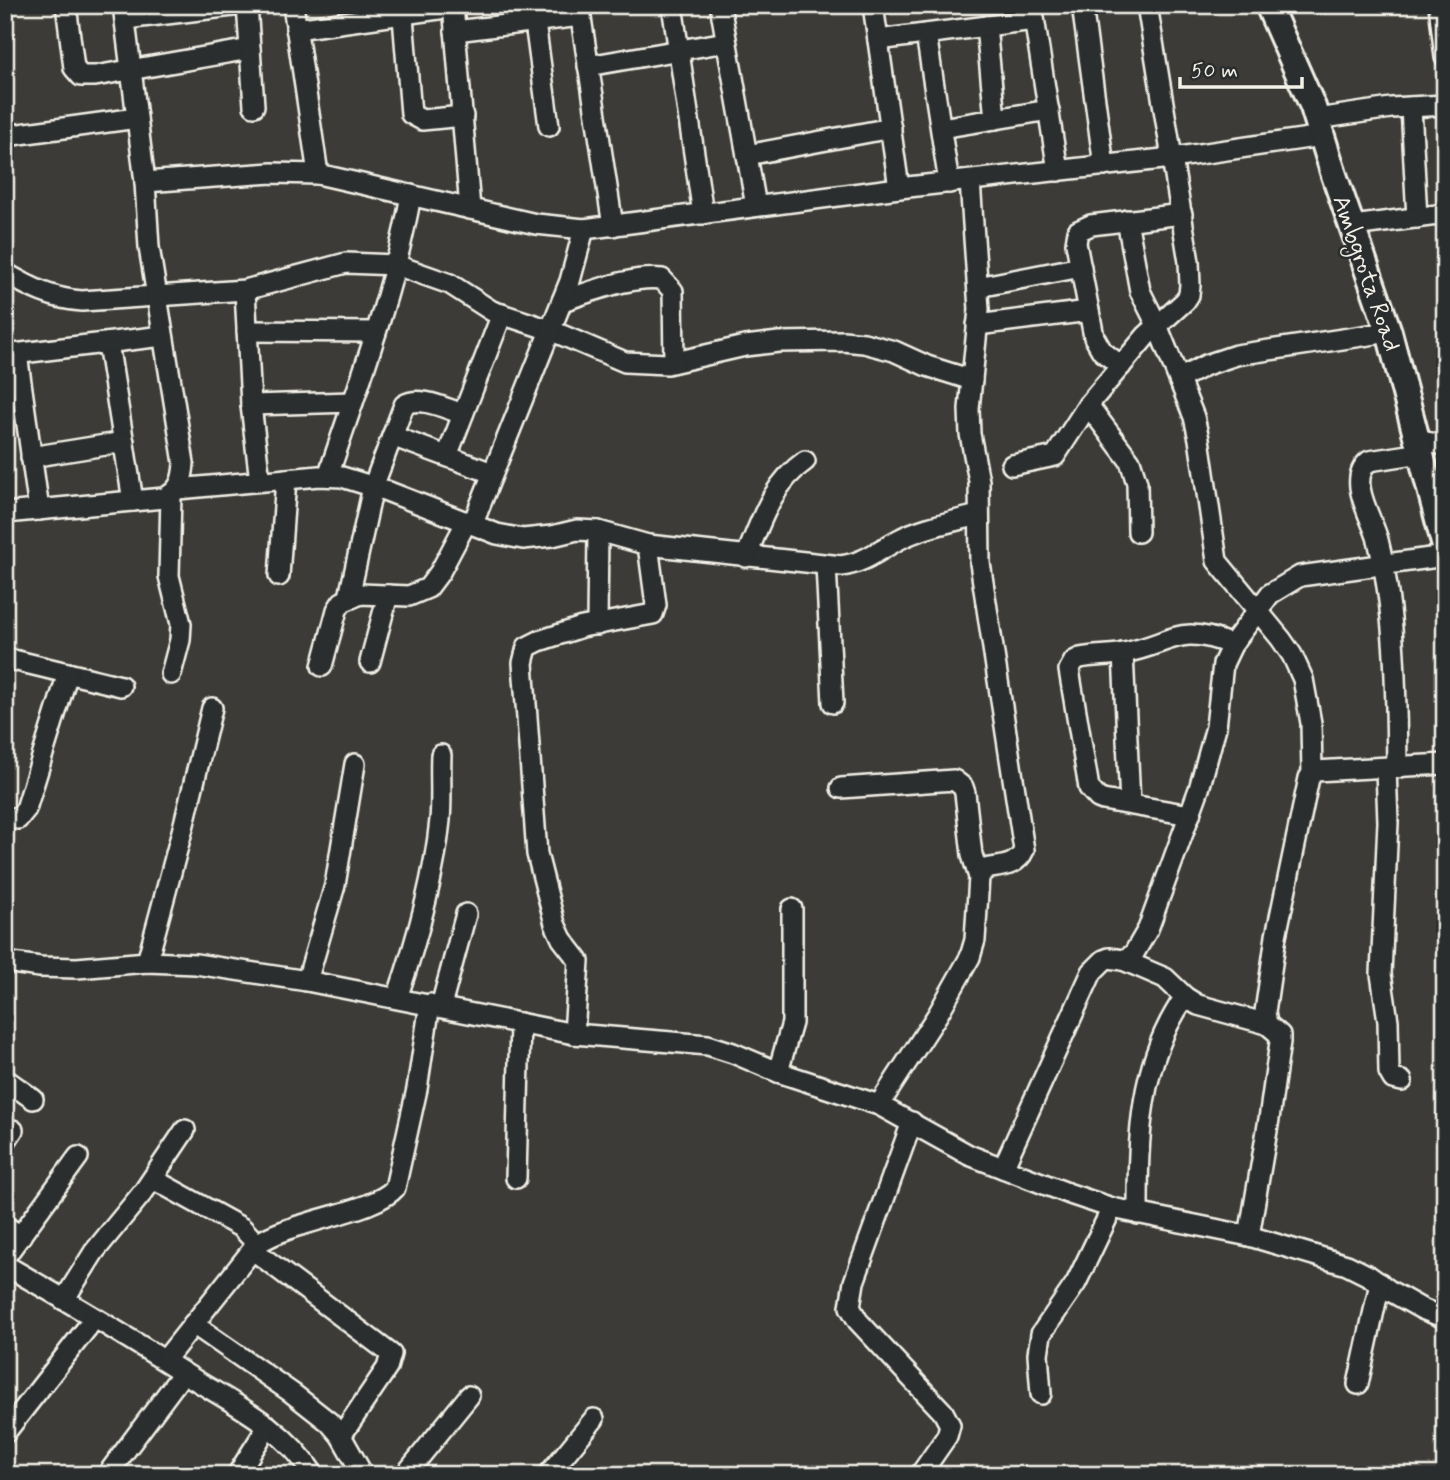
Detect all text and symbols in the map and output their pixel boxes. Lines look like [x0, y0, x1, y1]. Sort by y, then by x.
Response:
scale bar [1180, 46, 1303, 90]
text: 50 m [1191, 57, 1238, 85]
street label: Ambgrota Road [1322, 191, 1407, 356]

